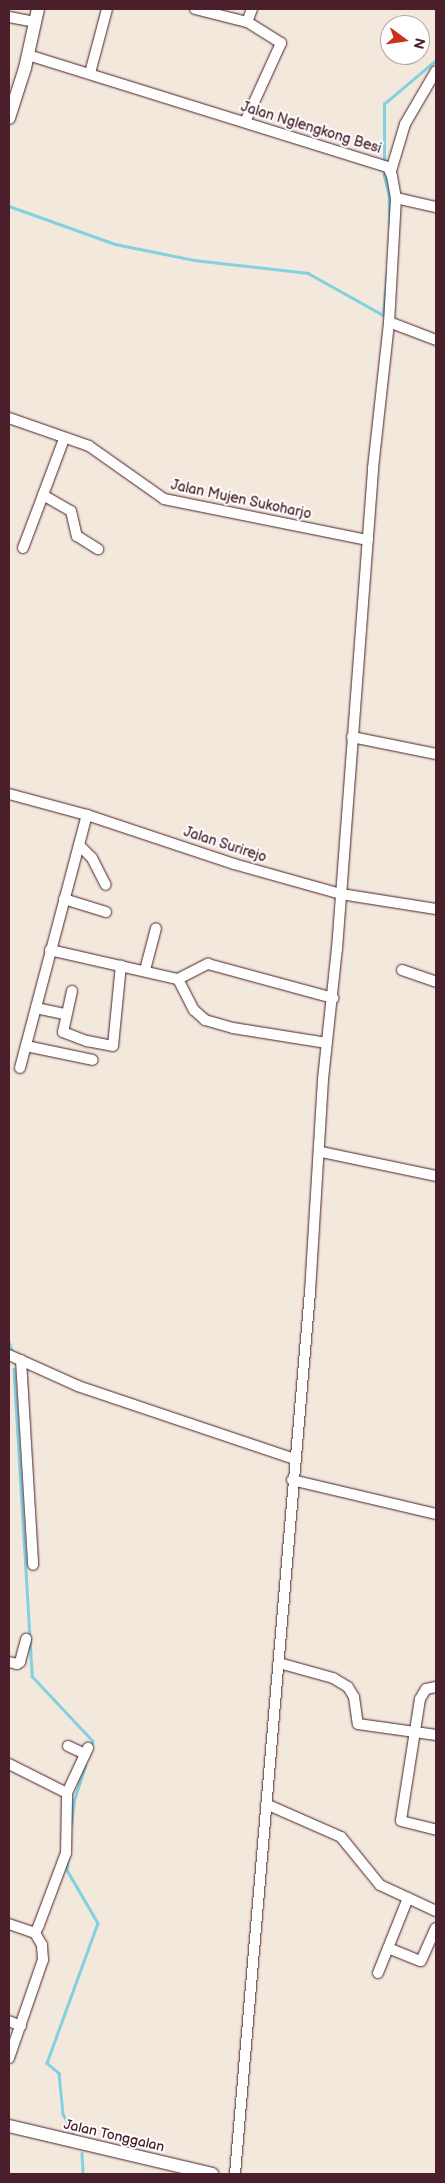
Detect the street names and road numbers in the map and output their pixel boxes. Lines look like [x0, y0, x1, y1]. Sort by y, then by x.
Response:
street label: Jalan Nglengkong Besi [239, 99, 383, 157]
street label: Jalan Mujen Sukoharjo [169, 477, 313, 523]
street label: Jalan Surirejo [181, 824, 269, 866]
street label: Jalan Tonggalan [62, 2116, 166, 2156]

